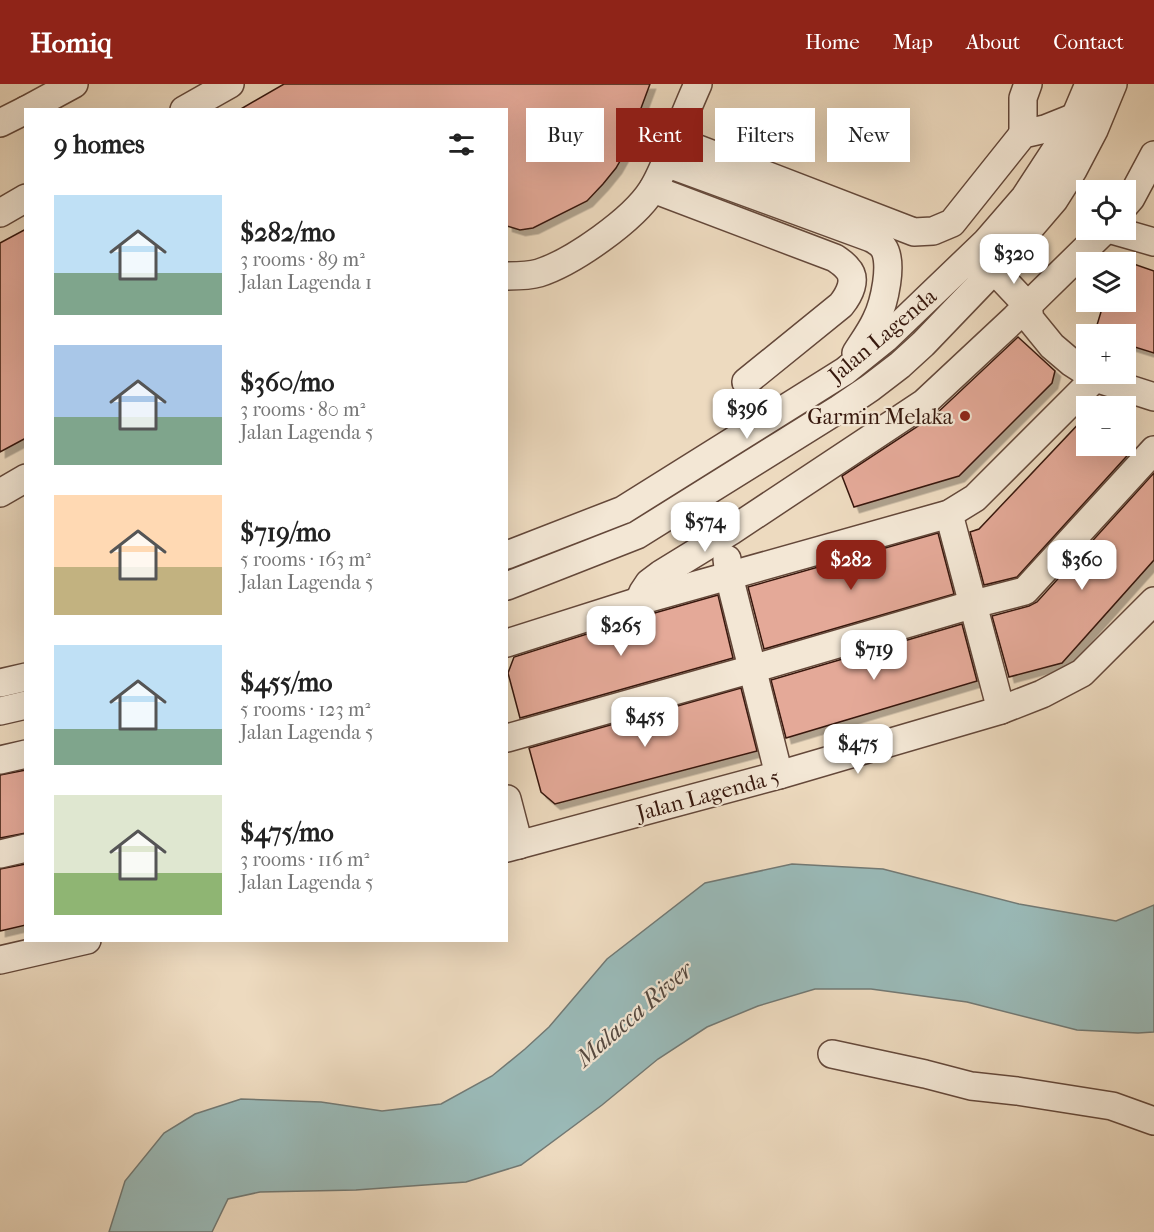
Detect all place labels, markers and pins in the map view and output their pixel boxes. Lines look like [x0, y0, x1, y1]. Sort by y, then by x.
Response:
pin: $320 [978, 234, 1050, 285]
pin: $396 [711, 389, 783, 440]
place label: Garmin Melaka [807, 404, 954, 430]
marker: Garmin Melaka [958, 409, 972, 423]
pin: $574 [669, 502, 741, 553]
pin: $282 [815, 540, 887, 591]
pin: $360 [1046, 540, 1118, 591]
pin: $265 [585, 606, 657, 657]
pin: $719 [838, 630, 910, 681]
pin: $455 [609, 697, 681, 748]
pin: $475 [822, 724, 894, 775]

